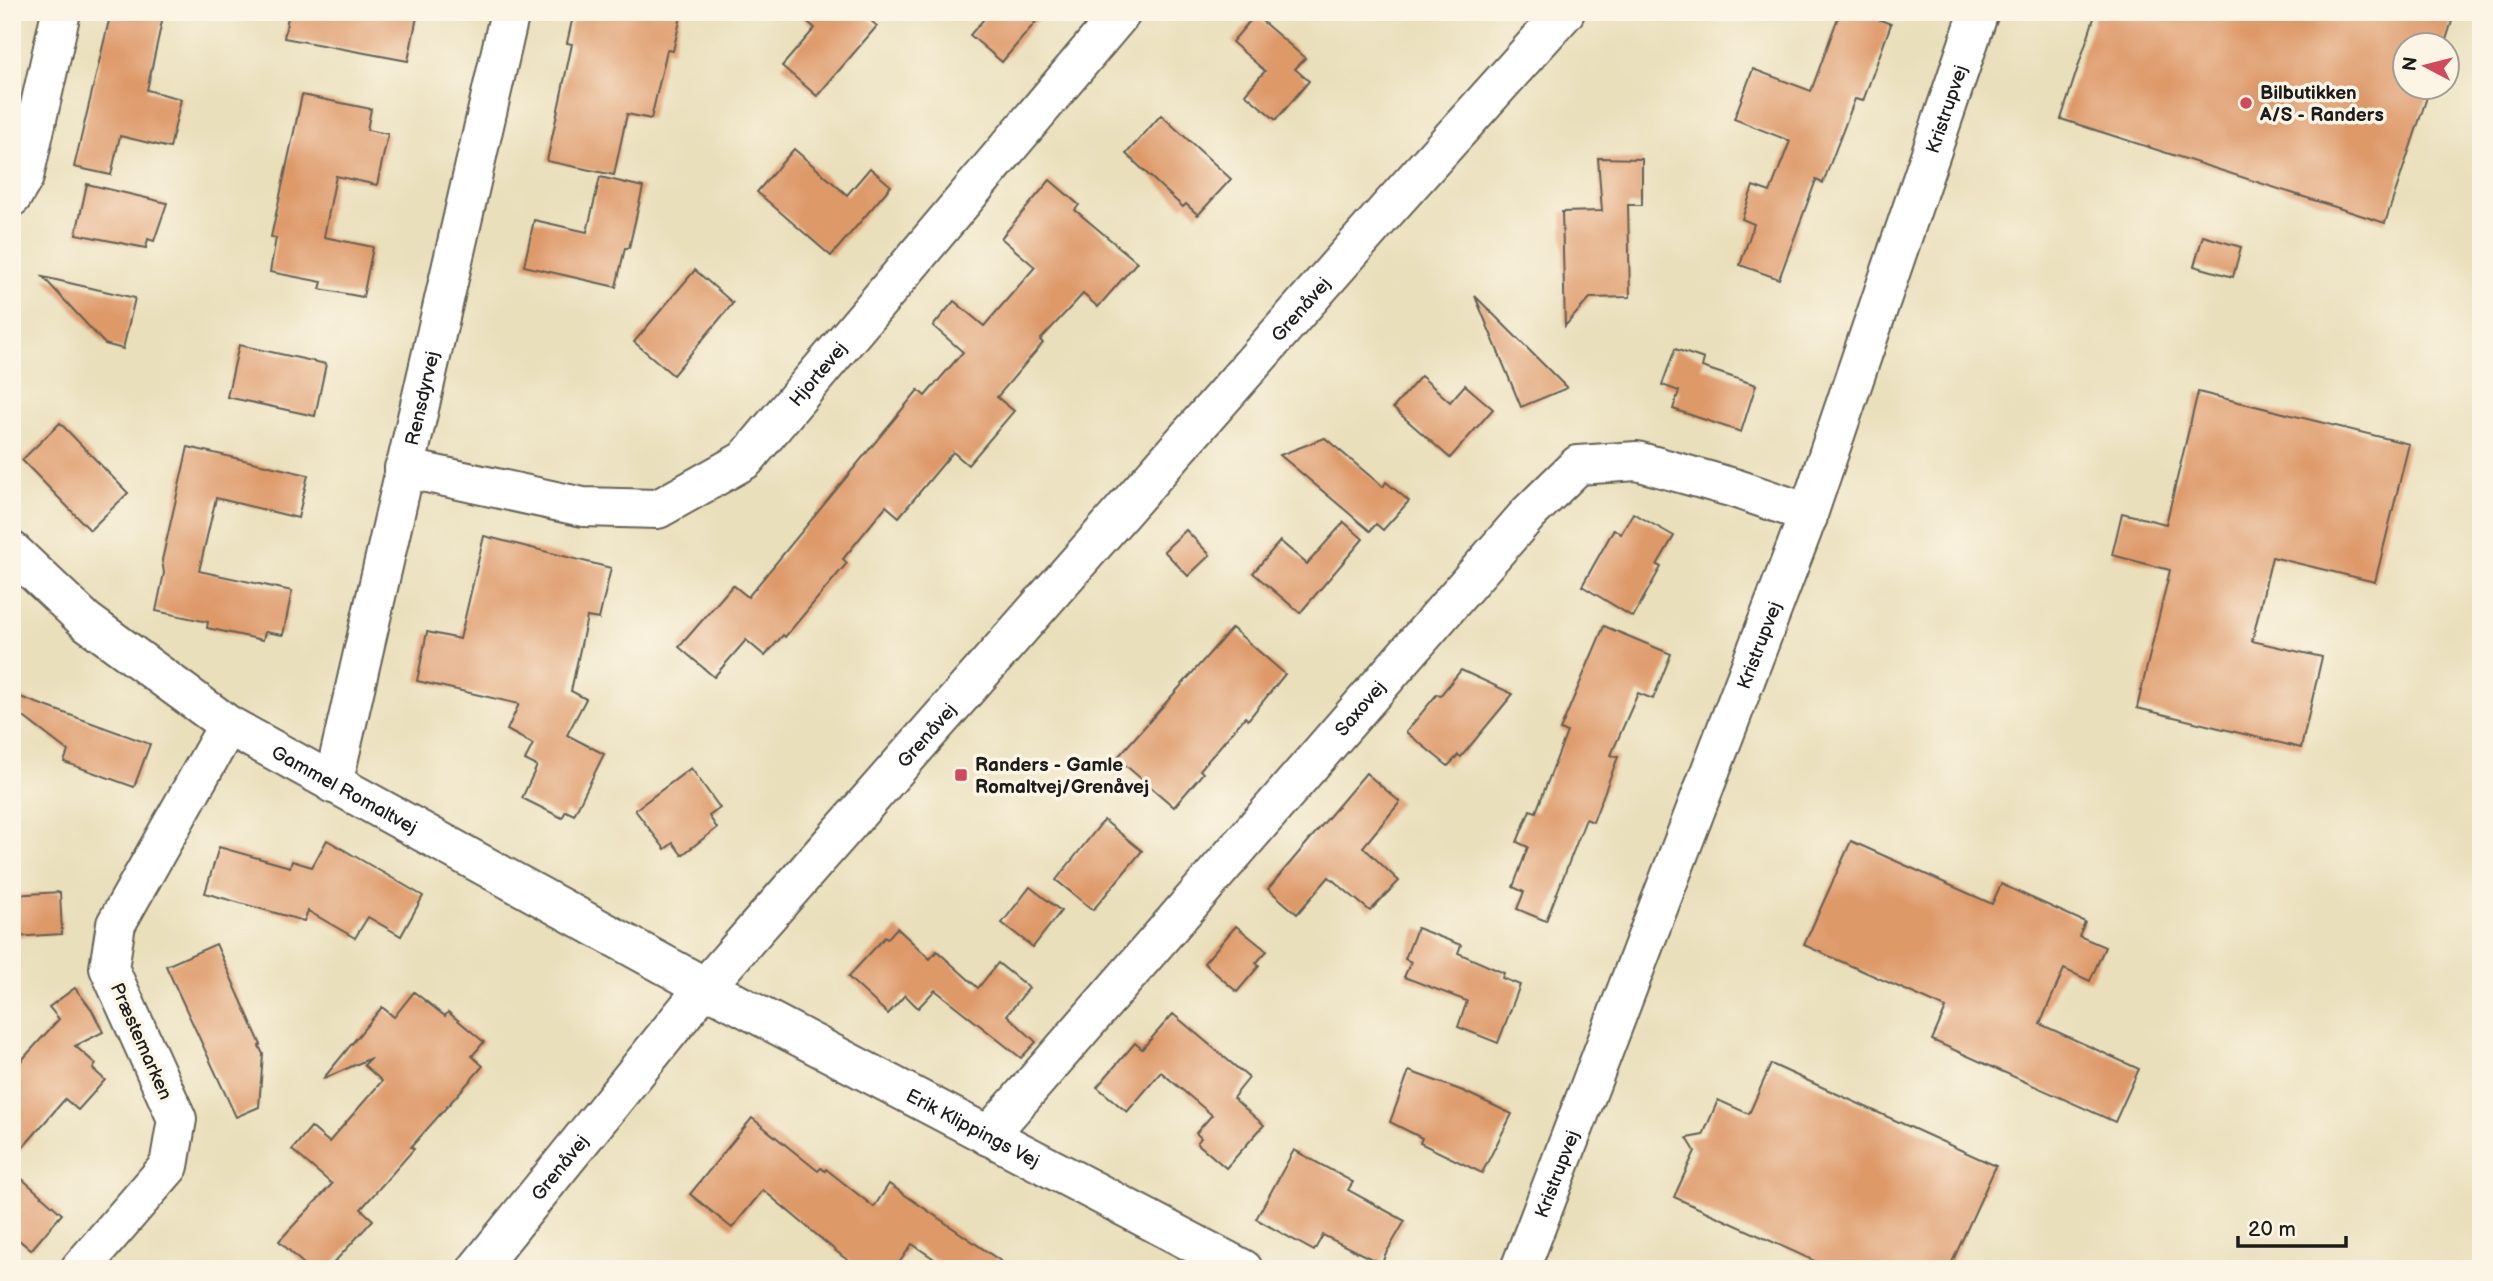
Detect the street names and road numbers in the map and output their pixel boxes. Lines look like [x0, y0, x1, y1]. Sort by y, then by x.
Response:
street label: Kristrupvej [1922, 62, 1973, 157]
street label: Grenåvej [1267, 273, 1336, 347]
street label: Hjortevej [785, 338, 853, 412]
street label: Rensdyrvej [401, 349, 445, 448]
street label: Kristrupvej [1733, 599, 1787, 693]
street label: Saxovej [1331, 676, 1391, 741]
street label: Grenåvej [893, 699, 962, 773]
street label: Gammel Romaltvej [267, 741, 421, 840]
street label: Præstemarken [105, 980, 177, 1104]
street label: Erik Klippings Vej [902, 1085, 1043, 1173]
street label: Kristrupvej [1531, 1127, 1585, 1221]
street label: Grenåvej [527, 1130, 594, 1206]

